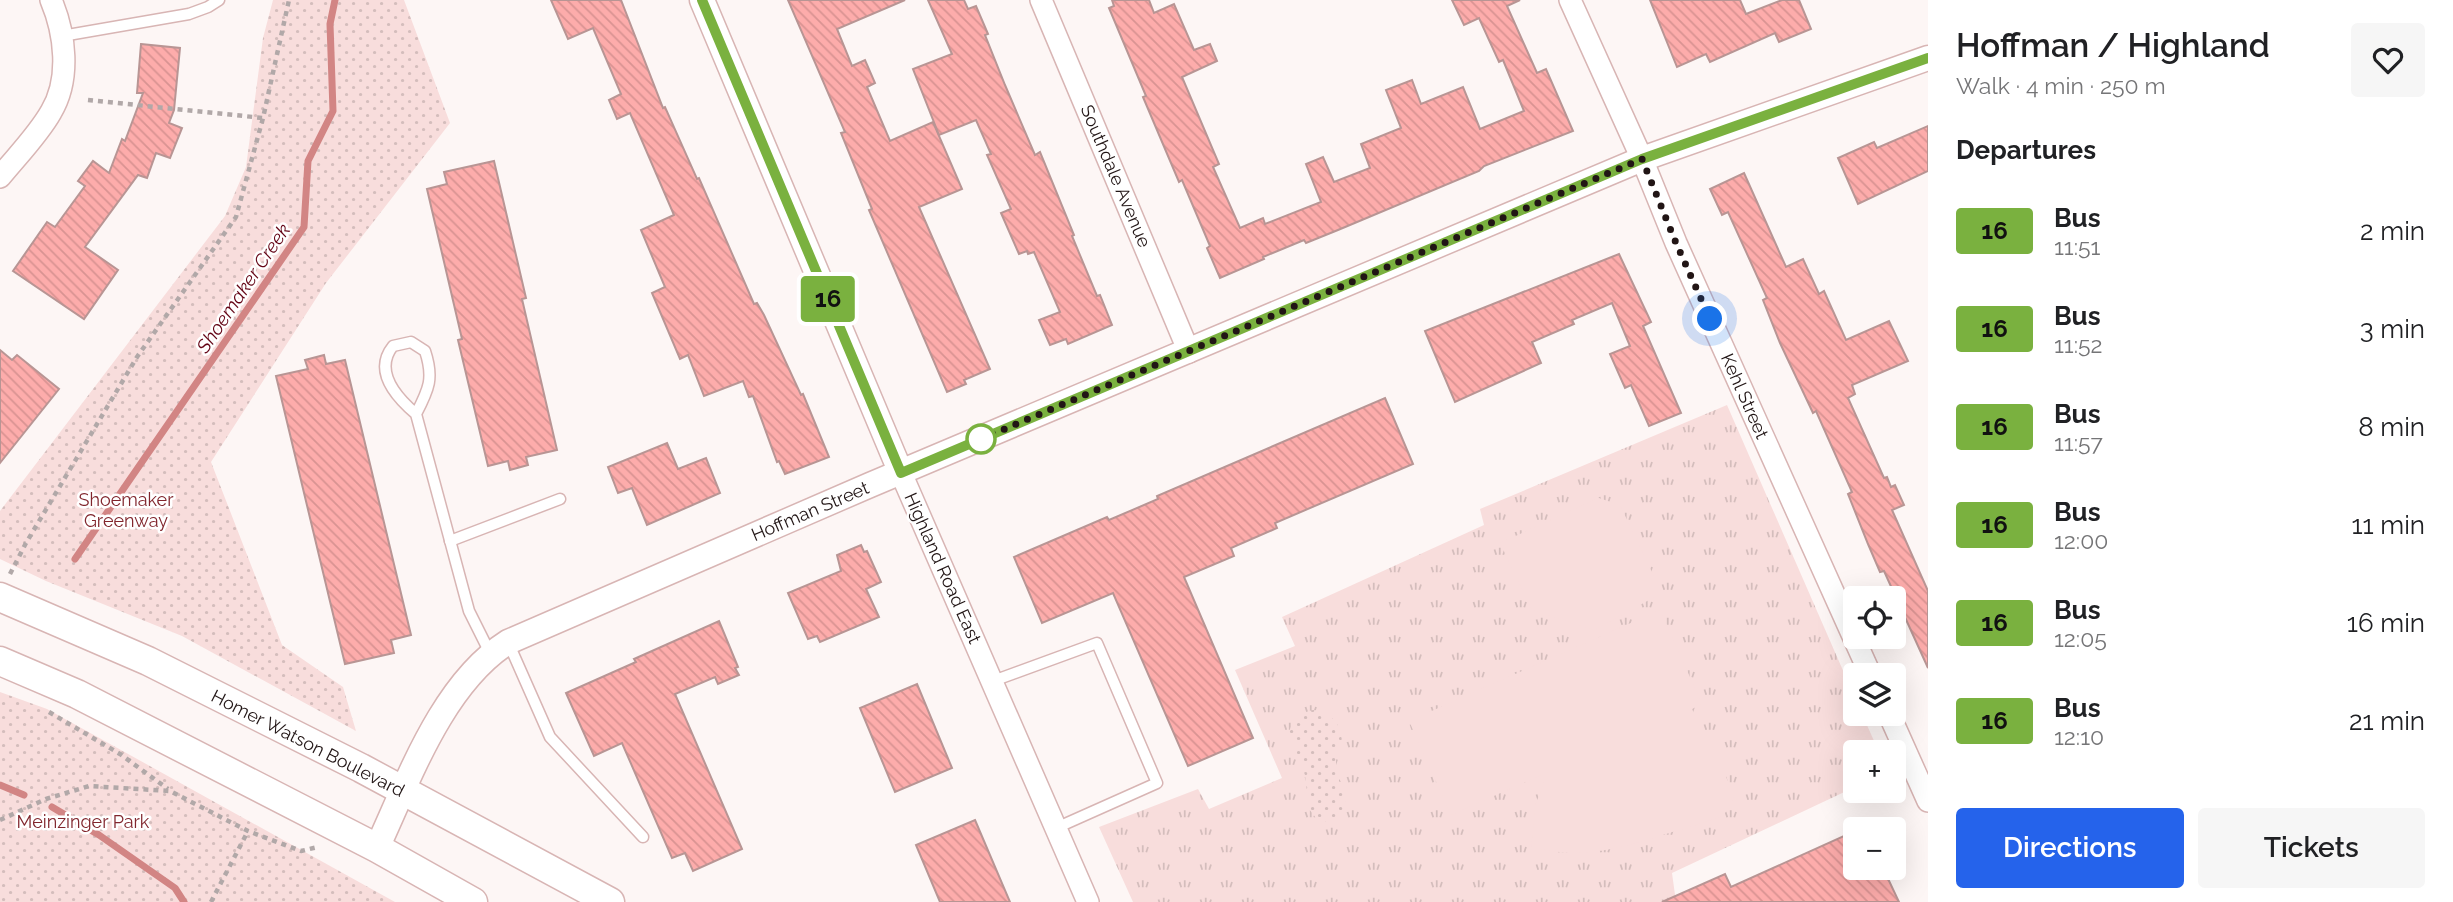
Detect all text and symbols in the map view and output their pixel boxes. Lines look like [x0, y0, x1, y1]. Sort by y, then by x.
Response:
button: heart [2351, 23, 2425, 97]
text: Hoffman / Highland [1956, 26, 2270, 65]
text: Walk · 4 min · 250 m [1956, 72, 2166, 99]
street label: Southdale Avenue [1077, 102, 1156, 251]
text: Departures [1956, 135, 2096, 165]
text: Bus [2054, 203, 2101, 233]
text: 16 [1981, 216, 2008, 245]
text: 2 min [2360, 216, 2425, 246]
water label: Shoemaker Creek [191, 219, 294, 358]
text: 11:51 [2054, 233, 2100, 260]
line badge: 16 [796, 276, 860, 322]
text: 16 [815, 284, 841, 313]
your location [1692, 301, 1727, 336]
text: Bus [2054, 301, 2101, 331]
text: 16 [1981, 314, 2008, 343]
text: 3 min [2360, 314, 2425, 344]
text: 11:52 [2054, 331, 2103, 358]
street label: Kehl Street [1717, 350, 1773, 442]
text: Bus [2054, 399, 2101, 429]
text: 16 [1981, 412, 2008, 441]
text: 8 min [2358, 412, 2425, 442]
unlabelled marker [966, 424, 996, 454]
text: 11:57 [2054, 429, 2103, 456]
street label: Hoffman Street [748, 477, 872, 545]
park label: Shoemaker Greenway [79, 489, 174, 531]
street label: Highland Road East [900, 489, 986, 647]
text: Bus [2054, 497, 2101, 527]
text: 16 [1981, 510, 2008, 539]
text: 11 min [2351, 510, 2425, 540]
text: 12:00 [2054, 527, 2108, 554]
map controls [1843, 586, 1906, 880]
button: locate [1843, 586, 1906, 649]
text: Bus [2054, 595, 2101, 625]
text: 16 [1981, 608, 2008, 637]
text: 16 min [2347, 608, 2425, 638]
text: 12:05 [2054, 625, 2107, 652]
button: layers [1843, 663, 1906, 726]
street label: Homer Watson Boulevard [208, 685, 408, 801]
text: Bus [2054, 693, 2101, 723]
text: 16 [1981, 706, 2008, 735]
text: 21 min [2349, 706, 2425, 736]
text: 12:10 [2054, 723, 2104, 750]
button: + [1843, 740, 1906, 803]
button: Directions [1956, 808, 2184, 888]
button: Tickets [2198, 808, 2425, 888]
park label: Meinzinger Park [17, 811, 150, 832]
button: − [1843, 817, 1906, 880]

